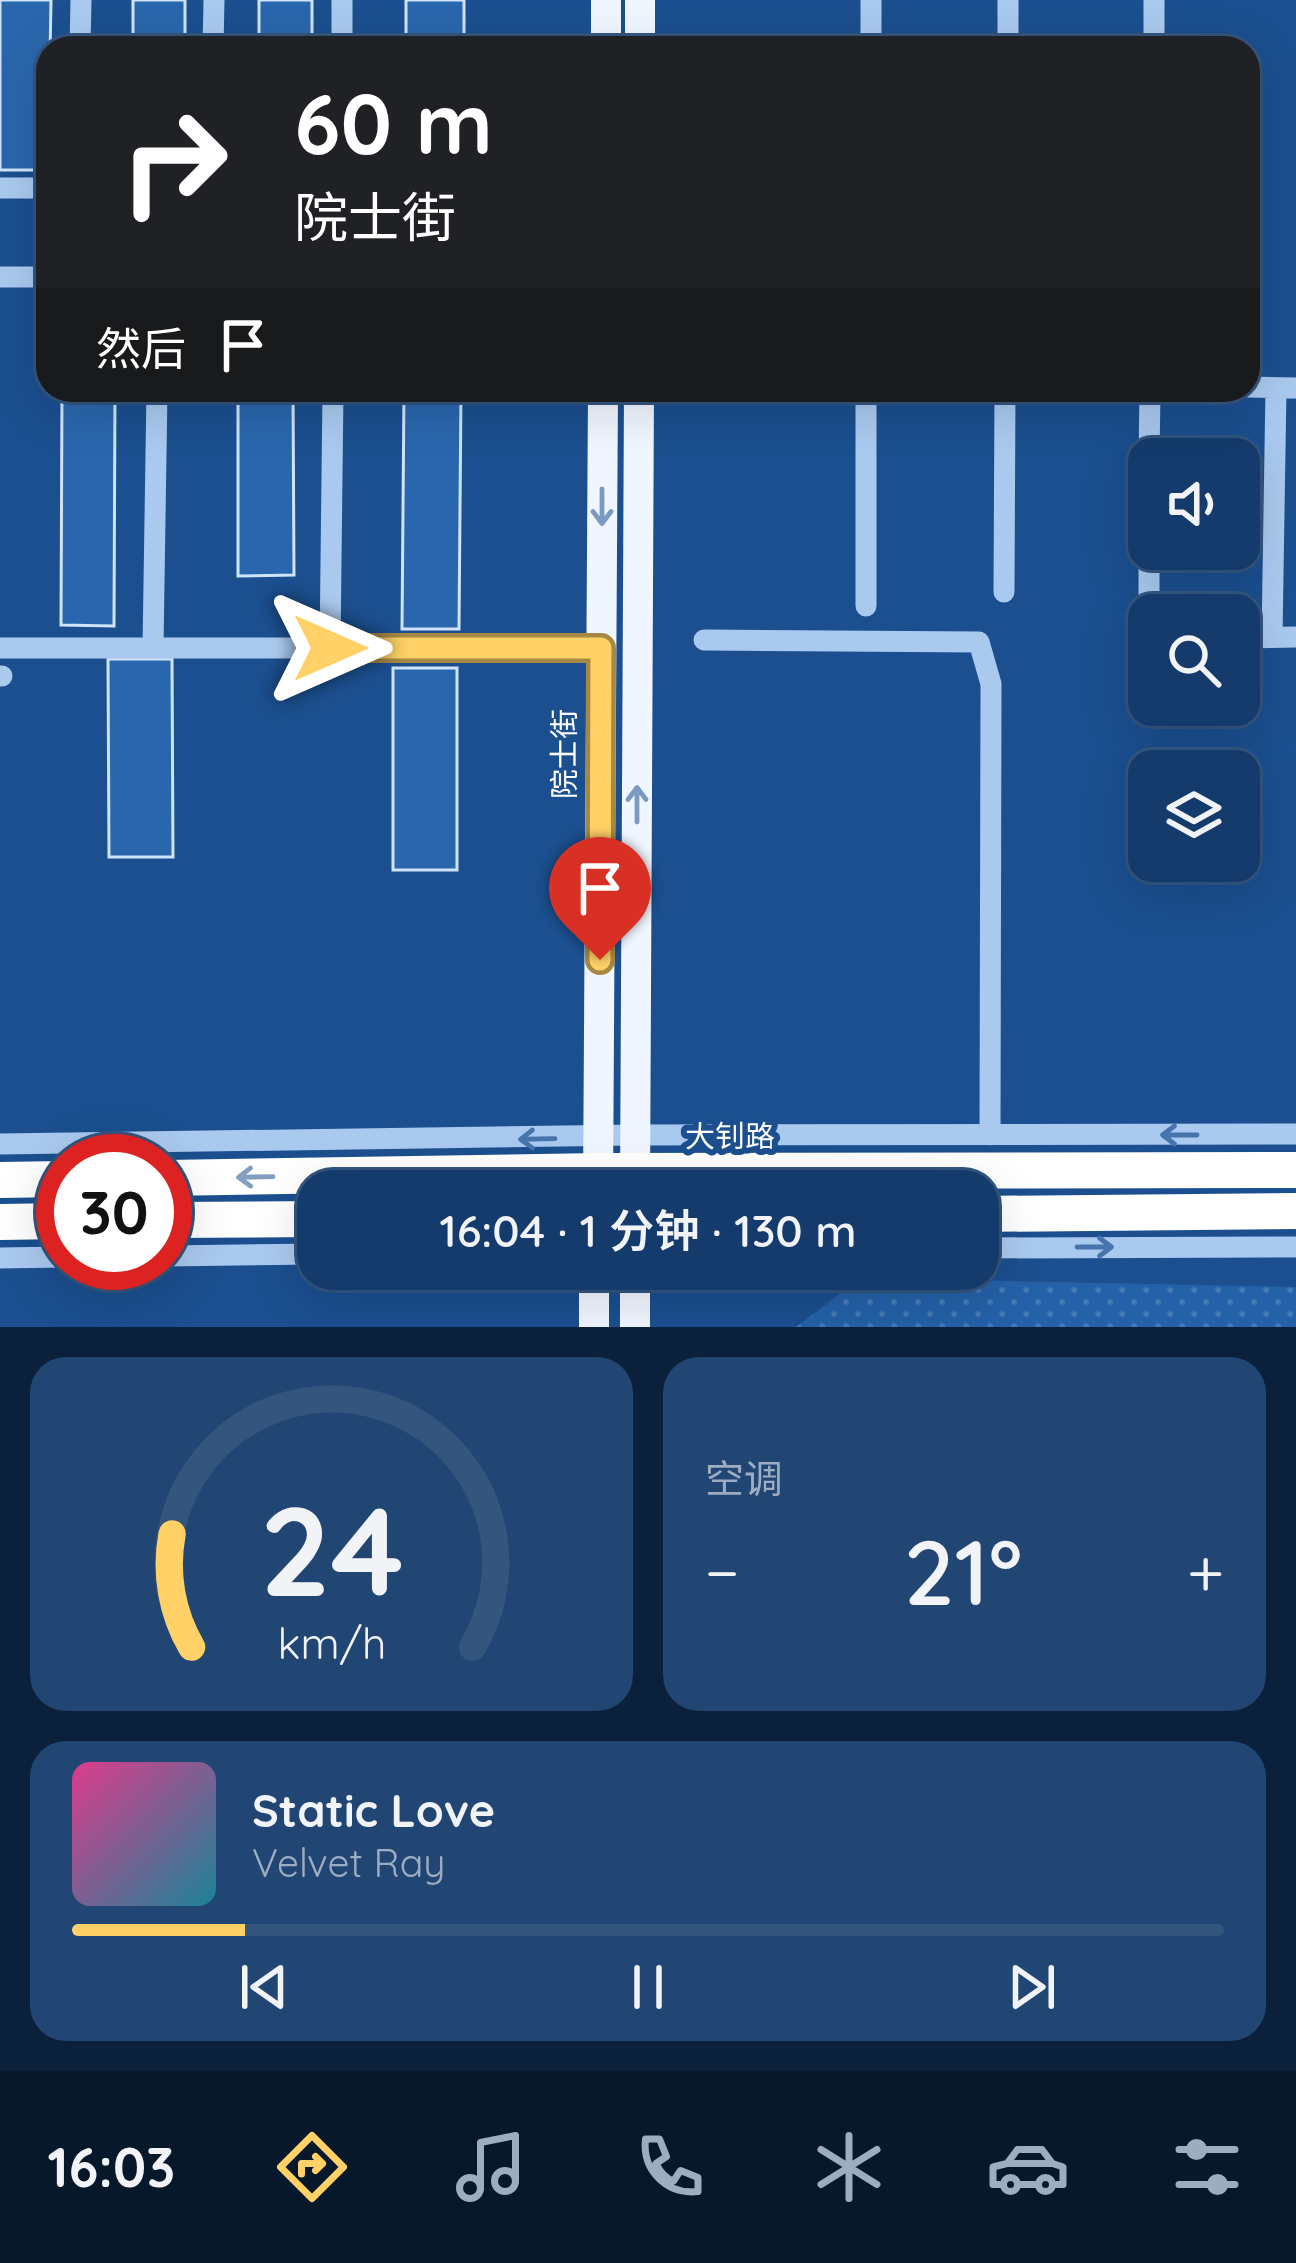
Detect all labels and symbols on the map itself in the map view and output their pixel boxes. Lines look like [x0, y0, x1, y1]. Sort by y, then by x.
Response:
one-way arrow [591, 487, 613, 526]
position arrow [267, 585, 393, 711]
street label: 院士街 [545, 709, 583, 799]
one-way arrow [626, 785, 649, 824]
pin [549, 837, 651, 960]
street label: 大钊路 [685, 1117, 775, 1155]
one-way arrow [1160, 1124, 1199, 1146]
one-way arrow [518, 1127, 557, 1150]
speed limit sign: 30 [36, 1134, 192, 1290]
one-way arrow [236, 1165, 275, 1188]
one-way arrow [1075, 1236, 1114, 1258]

